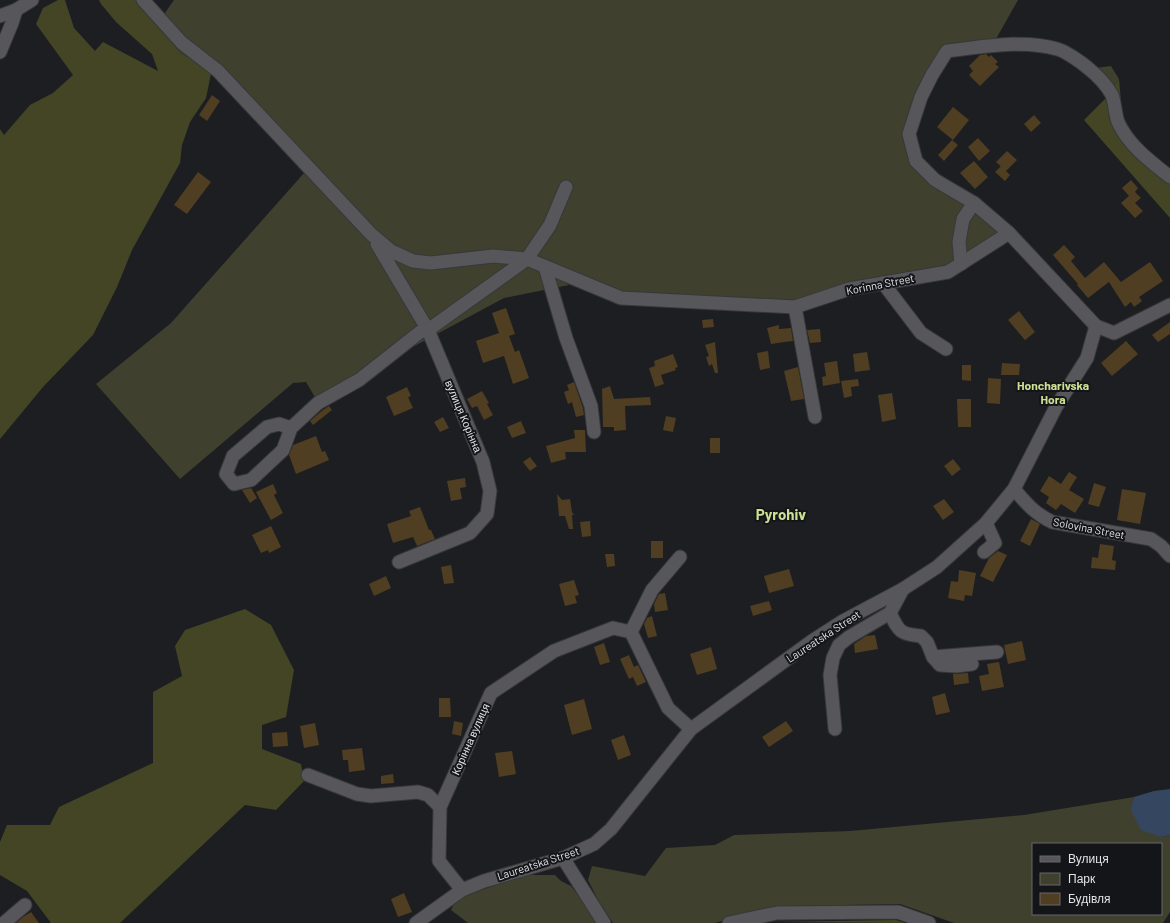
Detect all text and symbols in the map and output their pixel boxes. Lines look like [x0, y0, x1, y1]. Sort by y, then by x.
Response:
street label: Korinna Street [845, 271, 915, 297]
street label: вулиця Корінна [443, 378, 485, 455]
district label: Honcharivska Hora [1017, 378, 1089, 406]
district label: Pyrohiv [756, 505, 806, 523]
street label: Solovina Street [1052, 515, 1126, 541]
street label: Laureatska Street [784, 607, 862, 665]
street label: Корінна вулиця [448, 701, 492, 777]
legend [1032, 843, 1162, 915]
street label: Laureatska Street [495, 844, 581, 882]
text: Вулиця [1068, 851, 1109, 866]
text: Парк [1068, 871, 1096, 886]
text: Будівля [1068, 891, 1110, 906]

